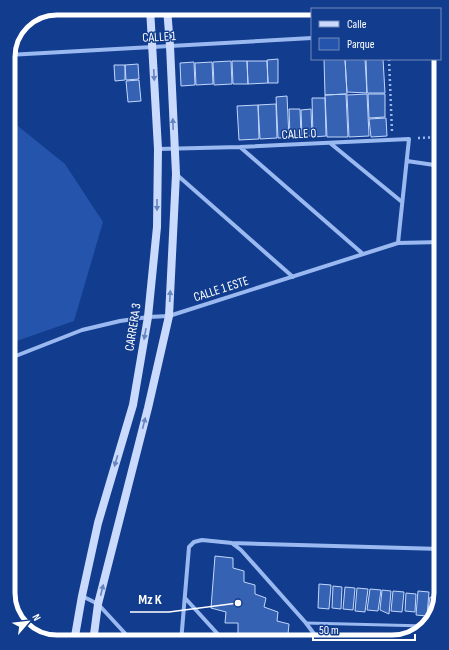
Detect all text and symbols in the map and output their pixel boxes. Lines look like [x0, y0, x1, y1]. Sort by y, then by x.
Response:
legend [311, 8, 441, 60]
text: Calle [347, 17, 367, 32]
street label: CALLE 1 [142, 28, 177, 46]
text: Parque [347, 37, 375, 52]
one-way arrow [151, 69, 157, 82]
one-way arrow [170, 117, 176, 130]
street label: CALLE 0 [281, 125, 317, 143]
one-way arrow [154, 199, 160, 212]
street label: CALLE 1 ESTE [191, 273, 251, 305]
one-way arrow [166, 290, 173, 302]
street label: CARRERA 3 [121, 302, 145, 352]
one-way arrow [142, 328, 148, 340]
one-way arrow [141, 417, 147, 429]
one-way arrow [113, 455, 119, 467]
one-way arrow [99, 584, 105, 596]
callout: Mz K [130, 586, 169, 612]
text: Mz K [138, 591, 162, 608]
north arrow [8, 602, 48, 642]
text: N [29, 612, 44, 623]
scale bar [313, 616, 415, 642]
text: 50 m [319, 623, 339, 638]

